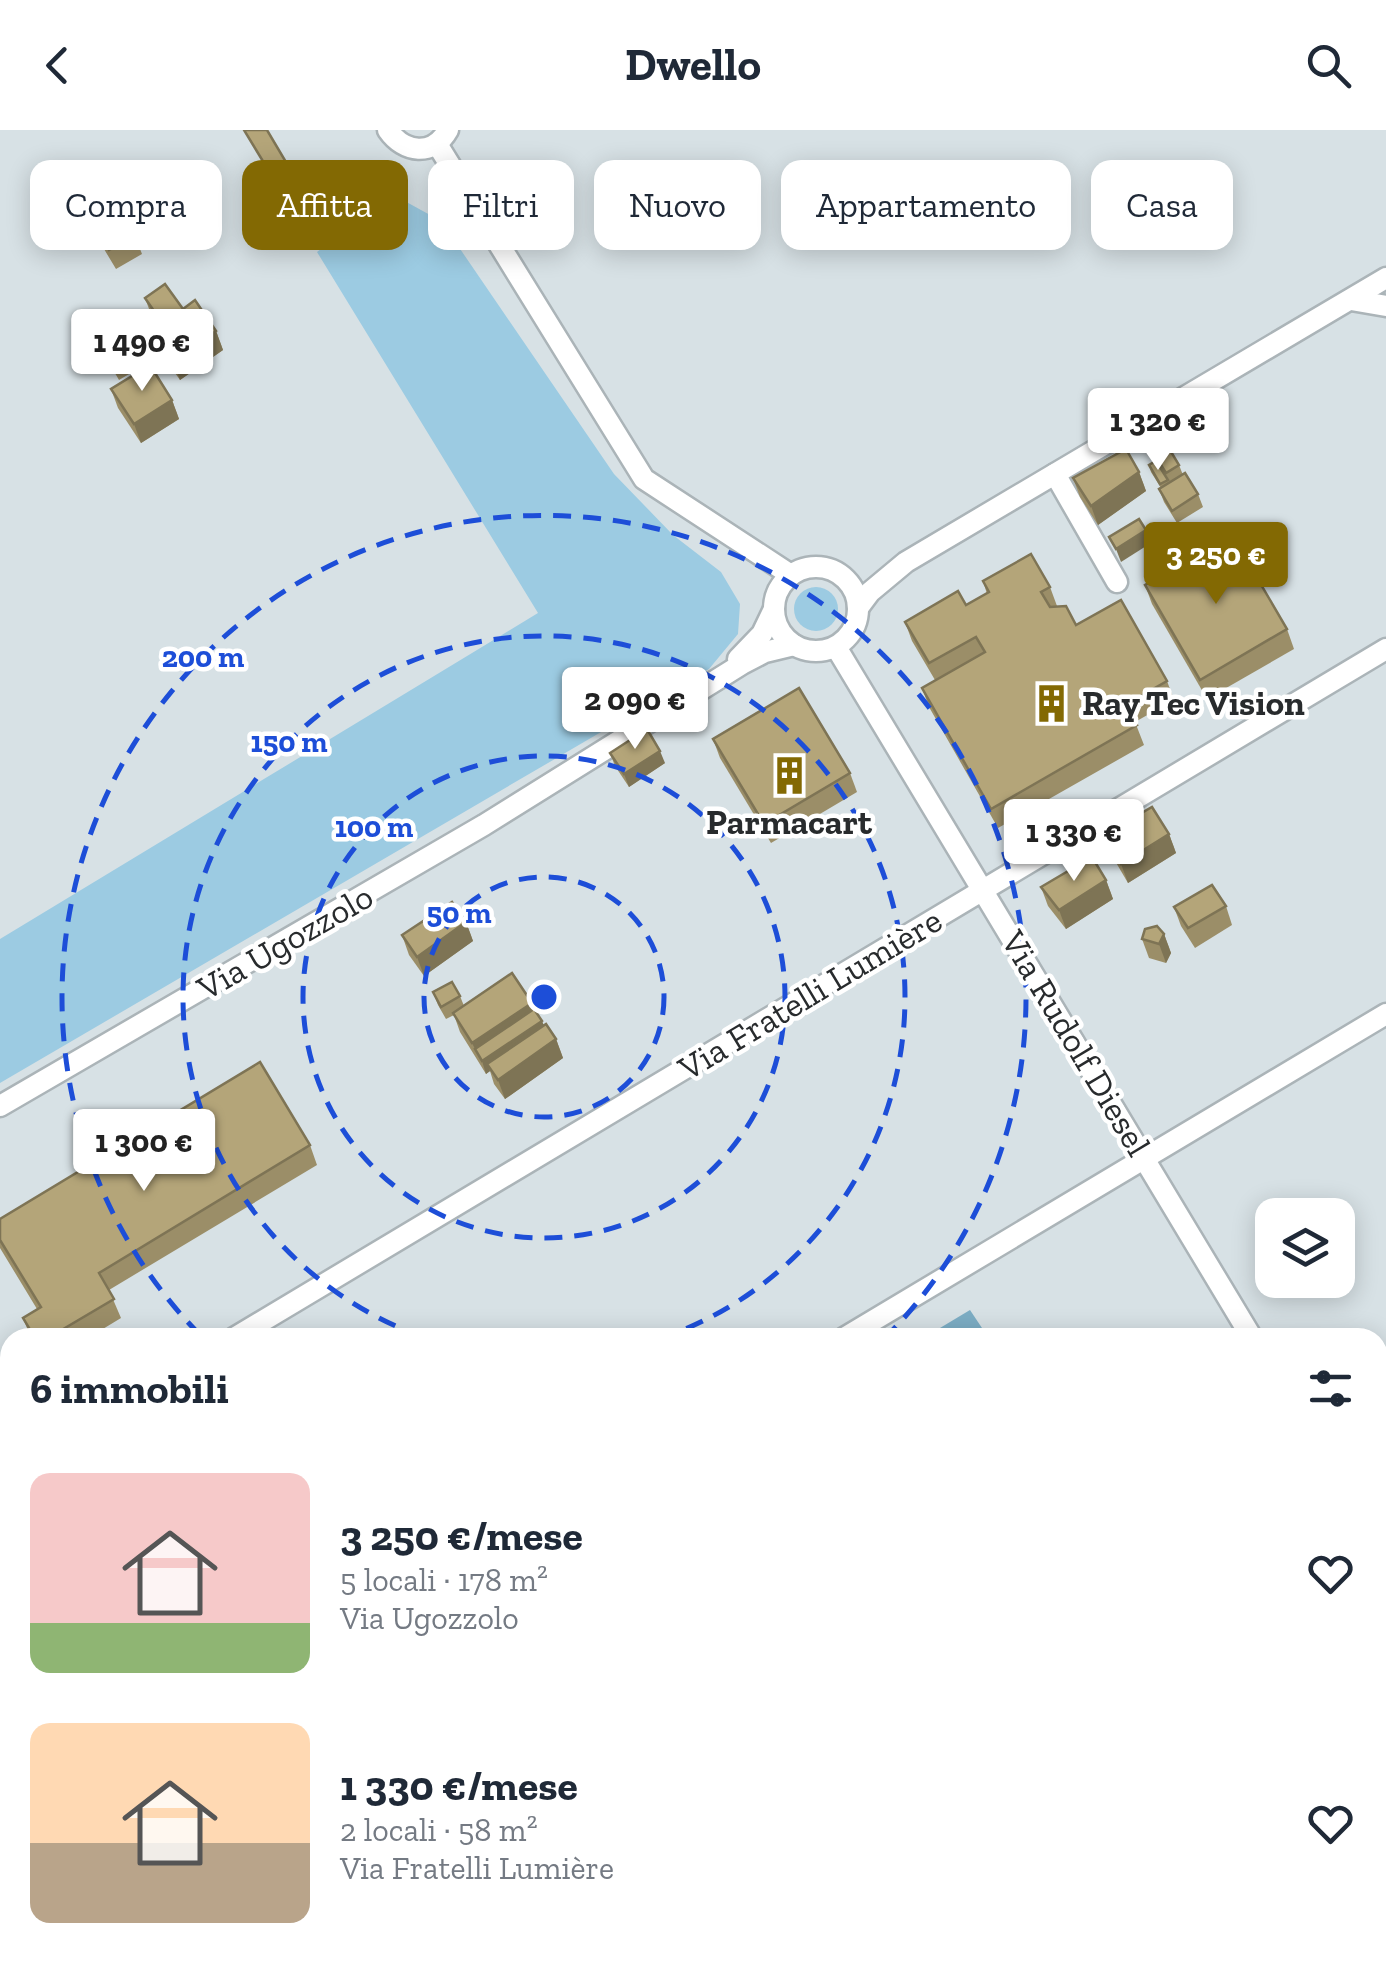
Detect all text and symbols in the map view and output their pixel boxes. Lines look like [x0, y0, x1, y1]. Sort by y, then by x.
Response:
icon: back [30, 38, 85, 93]
text: Dwello [625, 38, 761, 92]
icon: search [1301, 38, 1356, 93]
chip: Compra [30, 160, 222, 250]
chip: Affitta [242, 160, 408, 250]
chip: Filtri [428, 160, 574, 250]
chip: Nuovo [594, 160, 761, 250]
chip: Appartamento [781, 160, 1071, 250]
chip: Casa [1091, 160, 1233, 250]
pin: 1 490 € [50, 309, 234, 394]
text: 1 490 € [93, 322, 191, 360]
pin: 1 320 € [1066, 388, 1250, 473]
text: 1 320 € [1110, 401, 1206, 439]
pin: 3 250 € [1124, 522, 1308, 607]
text: 3 250 € [1166, 535, 1266, 573]
text: 200 m [162, 639, 244, 675]
pin: 2 090 € [543, 667, 727, 752]
text: 2 090 € [584, 680, 686, 718]
building icon: Ray Tec Vision [1031, 682, 1073, 724]
place label: Ray Tec Vision [1082, 682, 1305, 724]
text: 150 m [251, 724, 327, 760]
building icon: Parmacart [768, 754, 810, 796]
pin: 1 330 € [982, 799, 1166, 884]
place label: Parmacart [706, 801, 873, 843]
text: 100 m [335, 809, 413, 845]
text: 1 330 € [1026, 812, 1122, 850]
street label: Via Ugozzolo [189, 875, 380, 1010]
text: 50 m [427, 895, 491, 931]
street label: Via Fratelli Lumière [670, 899, 949, 1090]
street label: Via Rudolf Diesel [992, 922, 1160, 1163]
centre of rings [526, 979, 562, 1015]
pin: 1 300 € [52, 1109, 236, 1194]
text: 1 300 € [95, 1122, 193, 1160]
map controls [1255, 1198, 1355, 1298]
button: layers [1255, 1198, 1355, 1298]
icon: filters [1303, 1361, 1358, 1416]
text: 6 immobili [30, 1363, 229, 1414]
text: 3 250 €/mese [340, 1510, 583, 1561]
icon: home [110, 1513, 230, 1633]
icon: heart [1303, 1546, 1358, 1601]
text: 5 locali · 178 m² [340, 1561, 548, 1599]
text: Via Ugozzolo [340, 1599, 519, 1637]
text: 1 330 €/mese [340, 1760, 578, 1811]
icon: home [110, 1763, 230, 1883]
icon: heart [1303, 1796, 1358, 1851]
text: 2 locali · 58 m² [340, 1811, 538, 1849]
text: Via Fratelli Lumière [340, 1849, 614, 1887]

